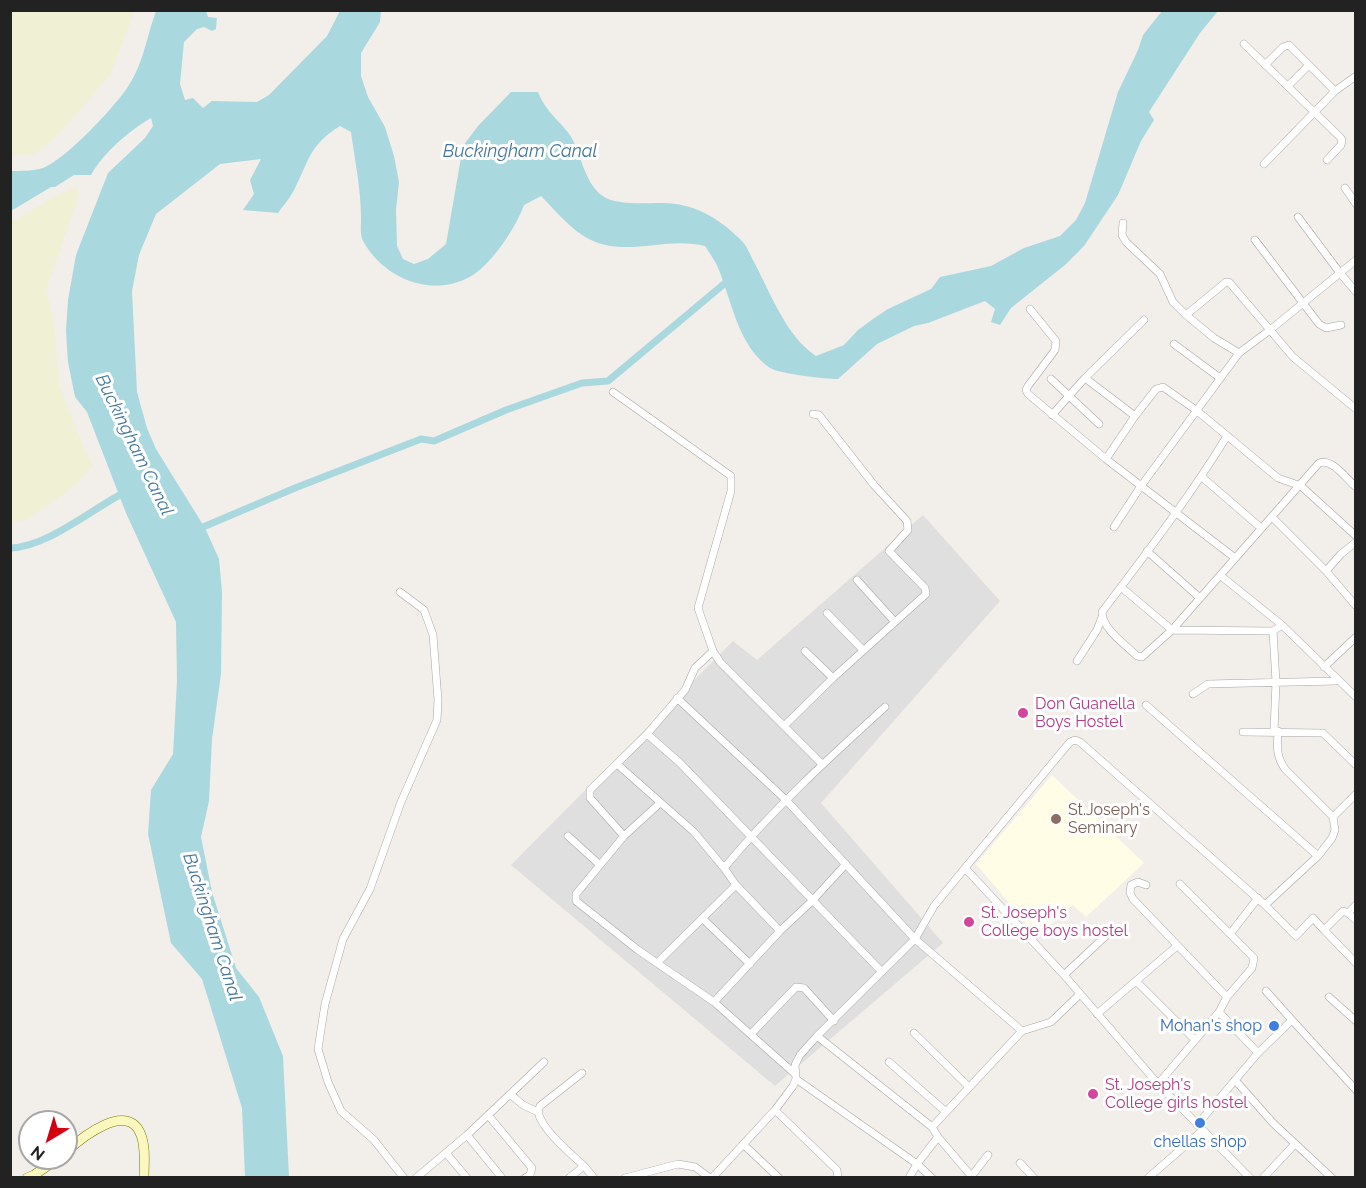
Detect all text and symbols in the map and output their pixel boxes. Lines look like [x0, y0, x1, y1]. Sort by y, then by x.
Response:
water label: Buckingham Canal [443, 141, 597, 163]
water label: Buckingham Canal [90, 371, 178, 519]
place label: Don Guanella Boys Hostel [1035, 694, 1135, 732]
marker: Don Guanella Boys Hostel [1016, 706, 1030, 720]
place label: St.Joseph's Seminary [1068, 800, 1150, 838]
marker: St.Joseph's Seminary [1049, 812, 1063, 826]
water label: Buckingham Canal [178, 850, 246, 1004]
place label: St. Joseph's College boys hostel [981, 903, 1128, 941]
marker: St. Joseph's College boys hostel [962, 915, 976, 929]
place label: Mohan's shop [1160, 1016, 1262, 1036]
marker: Mohan's shop [1267, 1019, 1281, 1033]
place label: St. Joseph's College girls hostel [1105, 1075, 1248, 1113]
marker: St. Joseph's College girls hostel [1086, 1087, 1100, 1101]
north arrow [18, 1110, 78, 1170]
marker: chellas shop [1193, 1116, 1207, 1130]
place label: chellas shop [1153, 1132, 1247, 1152]
text: N [27, 1142, 49, 1164]

